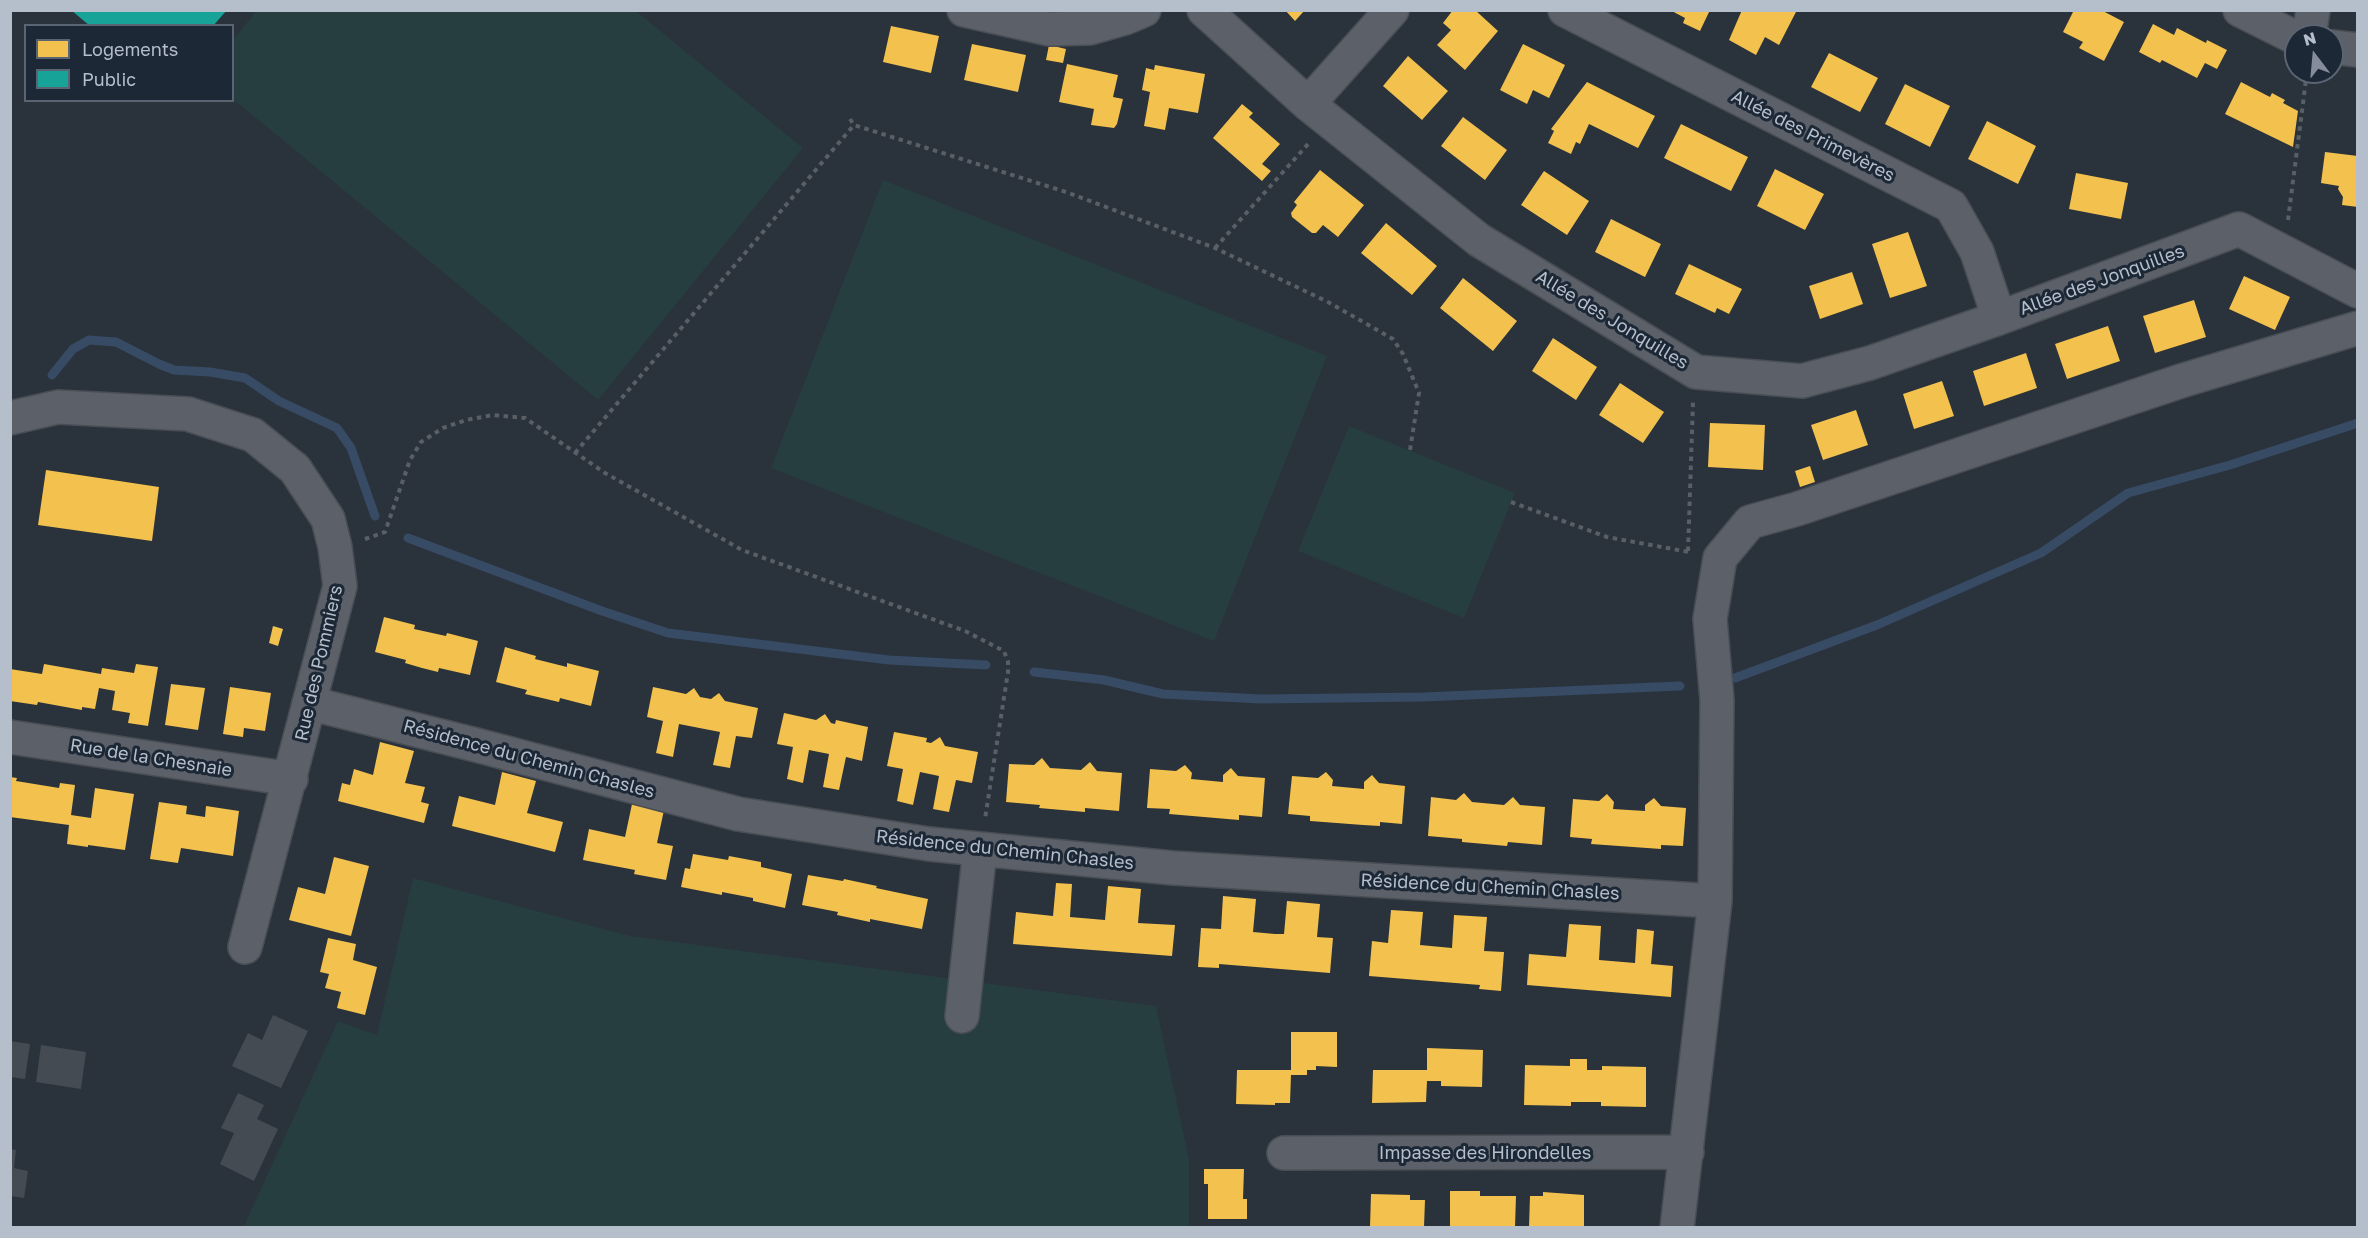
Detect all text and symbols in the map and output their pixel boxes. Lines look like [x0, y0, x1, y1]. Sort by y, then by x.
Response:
legend [24, 24, 234, 102]
north arrow [2284, 24, 2344, 84]
text: N [2301, 27, 2318, 50]
text: Logements [82, 38, 178, 60]
text: Public [82, 68, 136, 90]
street label: Allée des Primevères [1728, 85, 1898, 187]
street label: Allée des Jonquilles [2017, 240, 2187, 320]
street label: Allée des Jonquilles [1532, 266, 1692, 374]
street label: Rue des Pommiers [291, 583, 347, 743]
street label: Résidence du Chemin Chasles [401, 715, 657, 803]
street label: Rue de la Chesnaie [68, 735, 234, 781]
street label: Résidence du Chemin Chasles [875, 826, 1135, 874]
street label: Résidence du Chemin Chasles [1360, 869, 1620, 905]
street label: Impasse des Hirondelles [1379, 1142, 1591, 1164]

